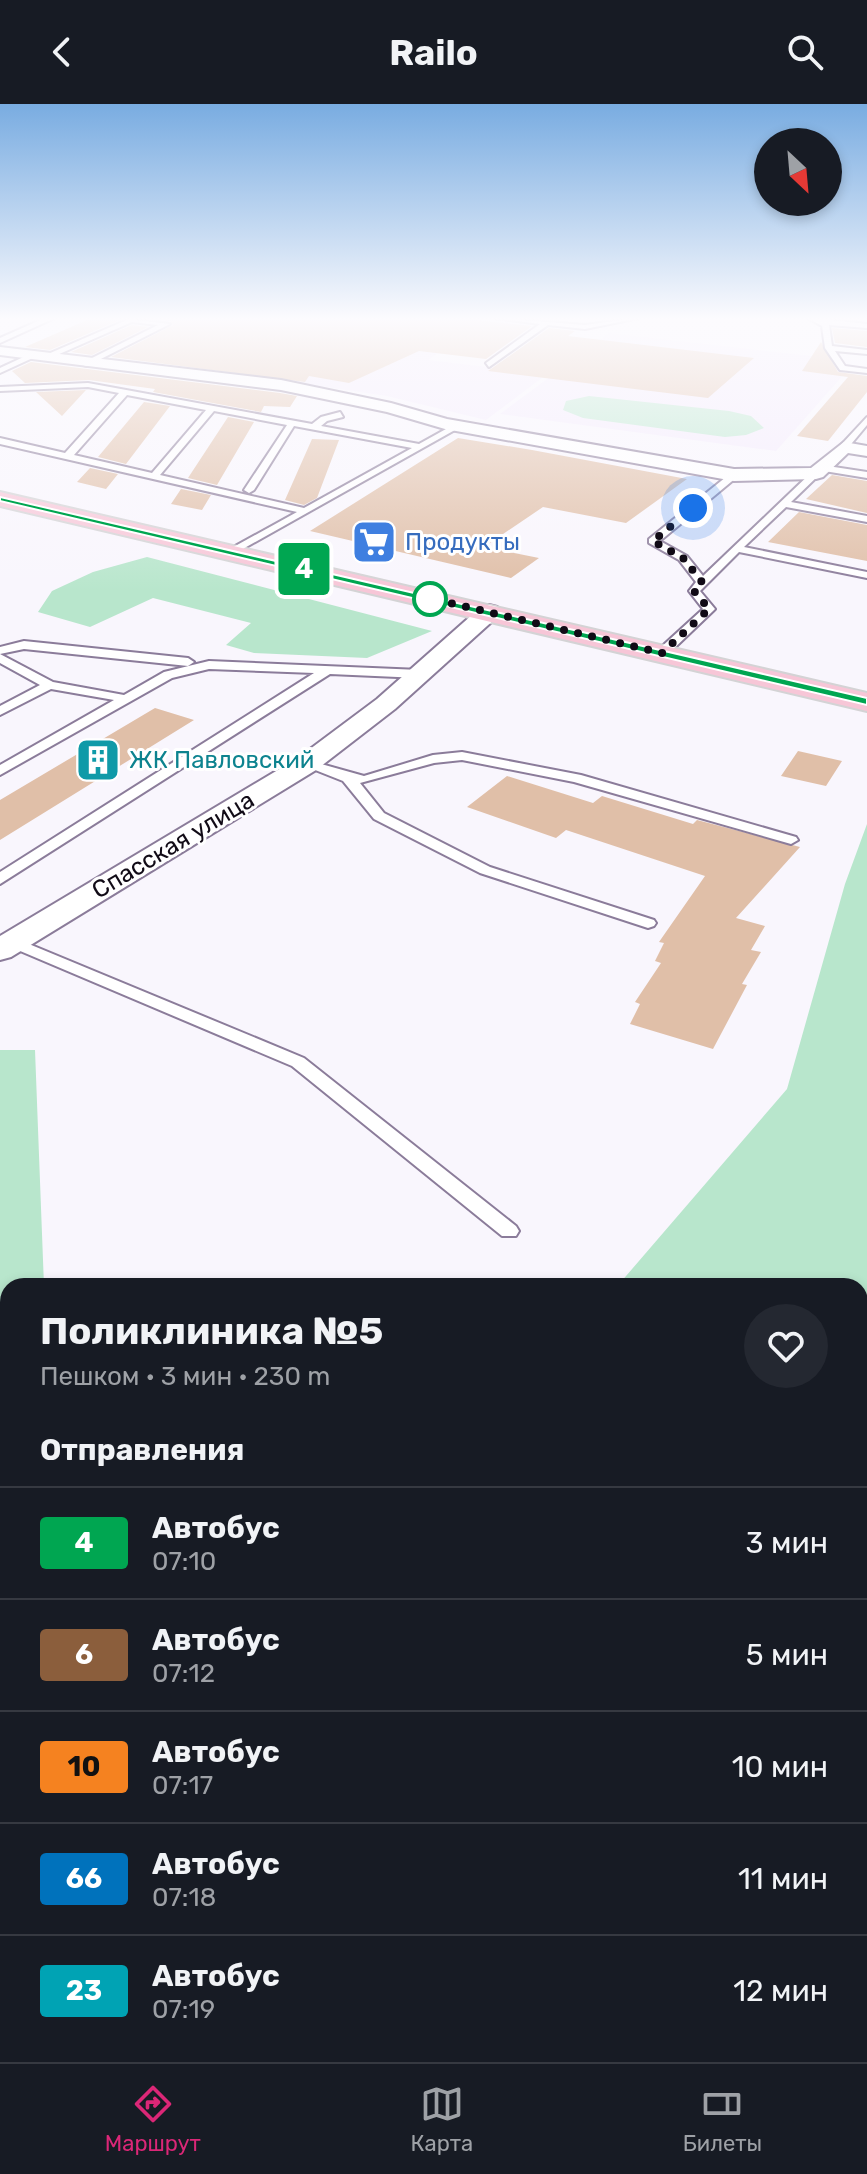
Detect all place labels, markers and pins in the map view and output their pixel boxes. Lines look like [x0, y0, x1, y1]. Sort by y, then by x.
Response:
supermarket icon: Продукты [350, 518, 398, 566]
place label: Продукты [405, 528, 520, 556]
unlabelled marker [413, 582, 447, 616]
building icon: ЖК Павловский [74, 736, 122, 784]
place label: ЖК Павловский [129, 746, 314, 774]

